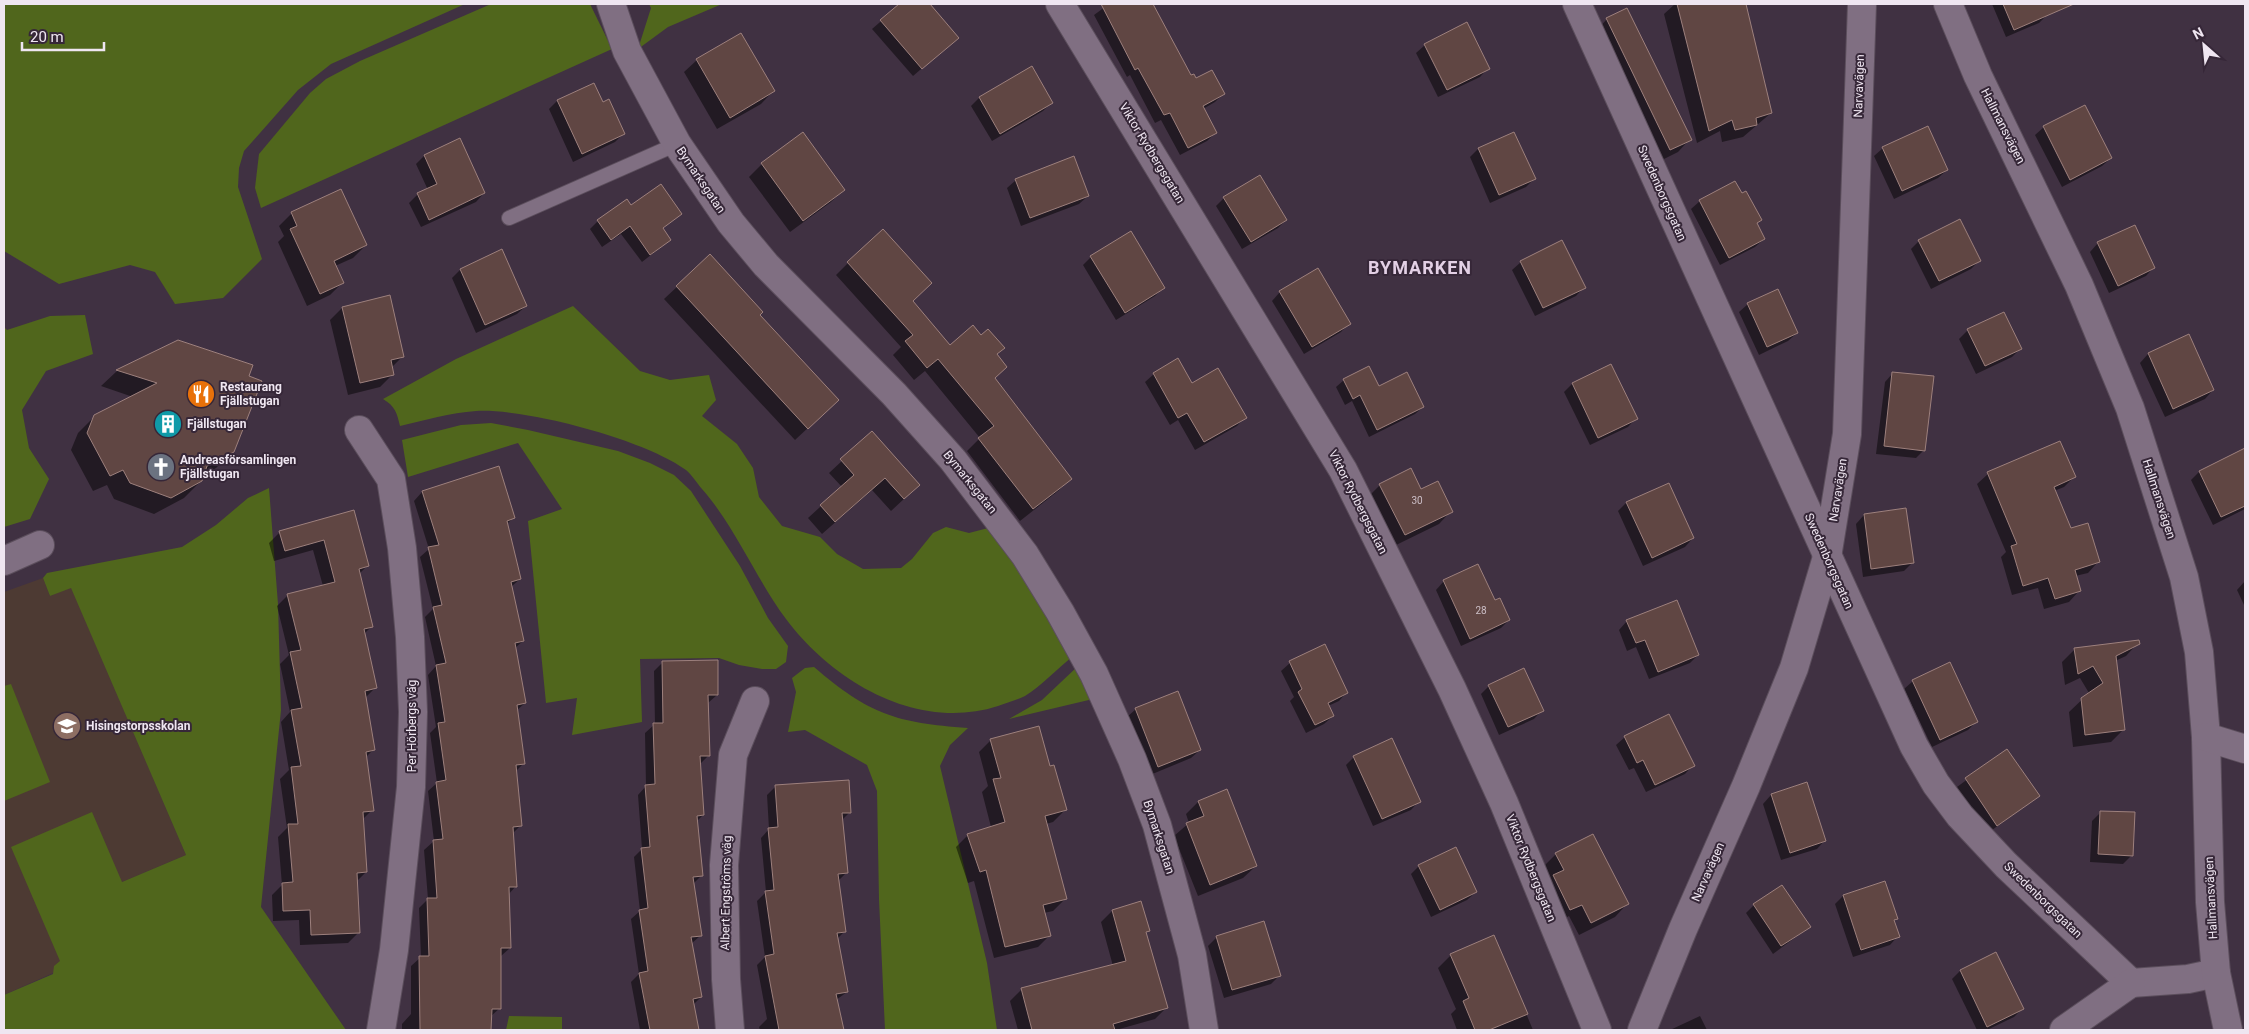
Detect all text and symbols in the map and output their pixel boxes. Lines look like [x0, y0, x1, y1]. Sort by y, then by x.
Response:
scale bar [22, 20, 105, 52]
north arrow [2179, 20, 2229, 70]
text: N [2190, 24, 2206, 43]
text: 20 m [30, 28, 64, 46]
street label: Narvavägen [1851, 54, 1867, 118]
street label: Hallmansvägen [1978, 86, 2028, 166]
street label: Viktor Rydbergsgatan [1117, 100, 1187, 206]
street label: Swedenborgsgatan [1635, 143, 1689, 243]
street label: Bymarksgatan [674, 144, 728, 216]
district label: BYMARKEN [1368, 257, 1472, 278]
restaurant icon: Restaurang Fjällstugan [186, 379, 216, 409]
place label: Restaurang Fjällstugan [220, 380, 282, 408]
building icon: Fjällstugan [153, 409, 183, 439]
place label: Fjällstugan [187, 417, 247, 431]
street label: Bymarksgatan [940, 448, 1000, 516]
street label: Viktor Rydbergsgatan [1326, 448, 1390, 556]
church icon: Andreasförsamlingen Fjällstugan [146, 452, 176, 482]
place label: Andreasförsamlingen Fjällstugan [180, 453, 297, 481]
street label: Hallmansvägen [2140, 457, 2178, 541]
street label: Narvavägen [1826, 458, 1850, 522]
house number: 30 [1411, 495, 1423, 506]
street label: Swedenborgsgatan [1802, 511, 1856, 611]
house number: 28 [1475, 605, 1487, 616]
street label: Per Hörbergs väg [405, 680, 419, 772]
school or university icon: Hisingstorpsskolan [52, 711, 82, 741]
place label: Hisingstorpsskolan [86, 719, 191, 733]
street label: Bymarksgatan [1140, 798, 1178, 876]
street label: Viktor Rydbergsgatan [1503, 812, 1559, 924]
street label: Albert Engströms väg [718, 835, 734, 951]
street label: Narvavägen [1689, 840, 1727, 904]
street label: Hallmansvägen [2202, 856, 2220, 940]
street label: Swedenborgsgatan [2001, 859, 2085, 941]

